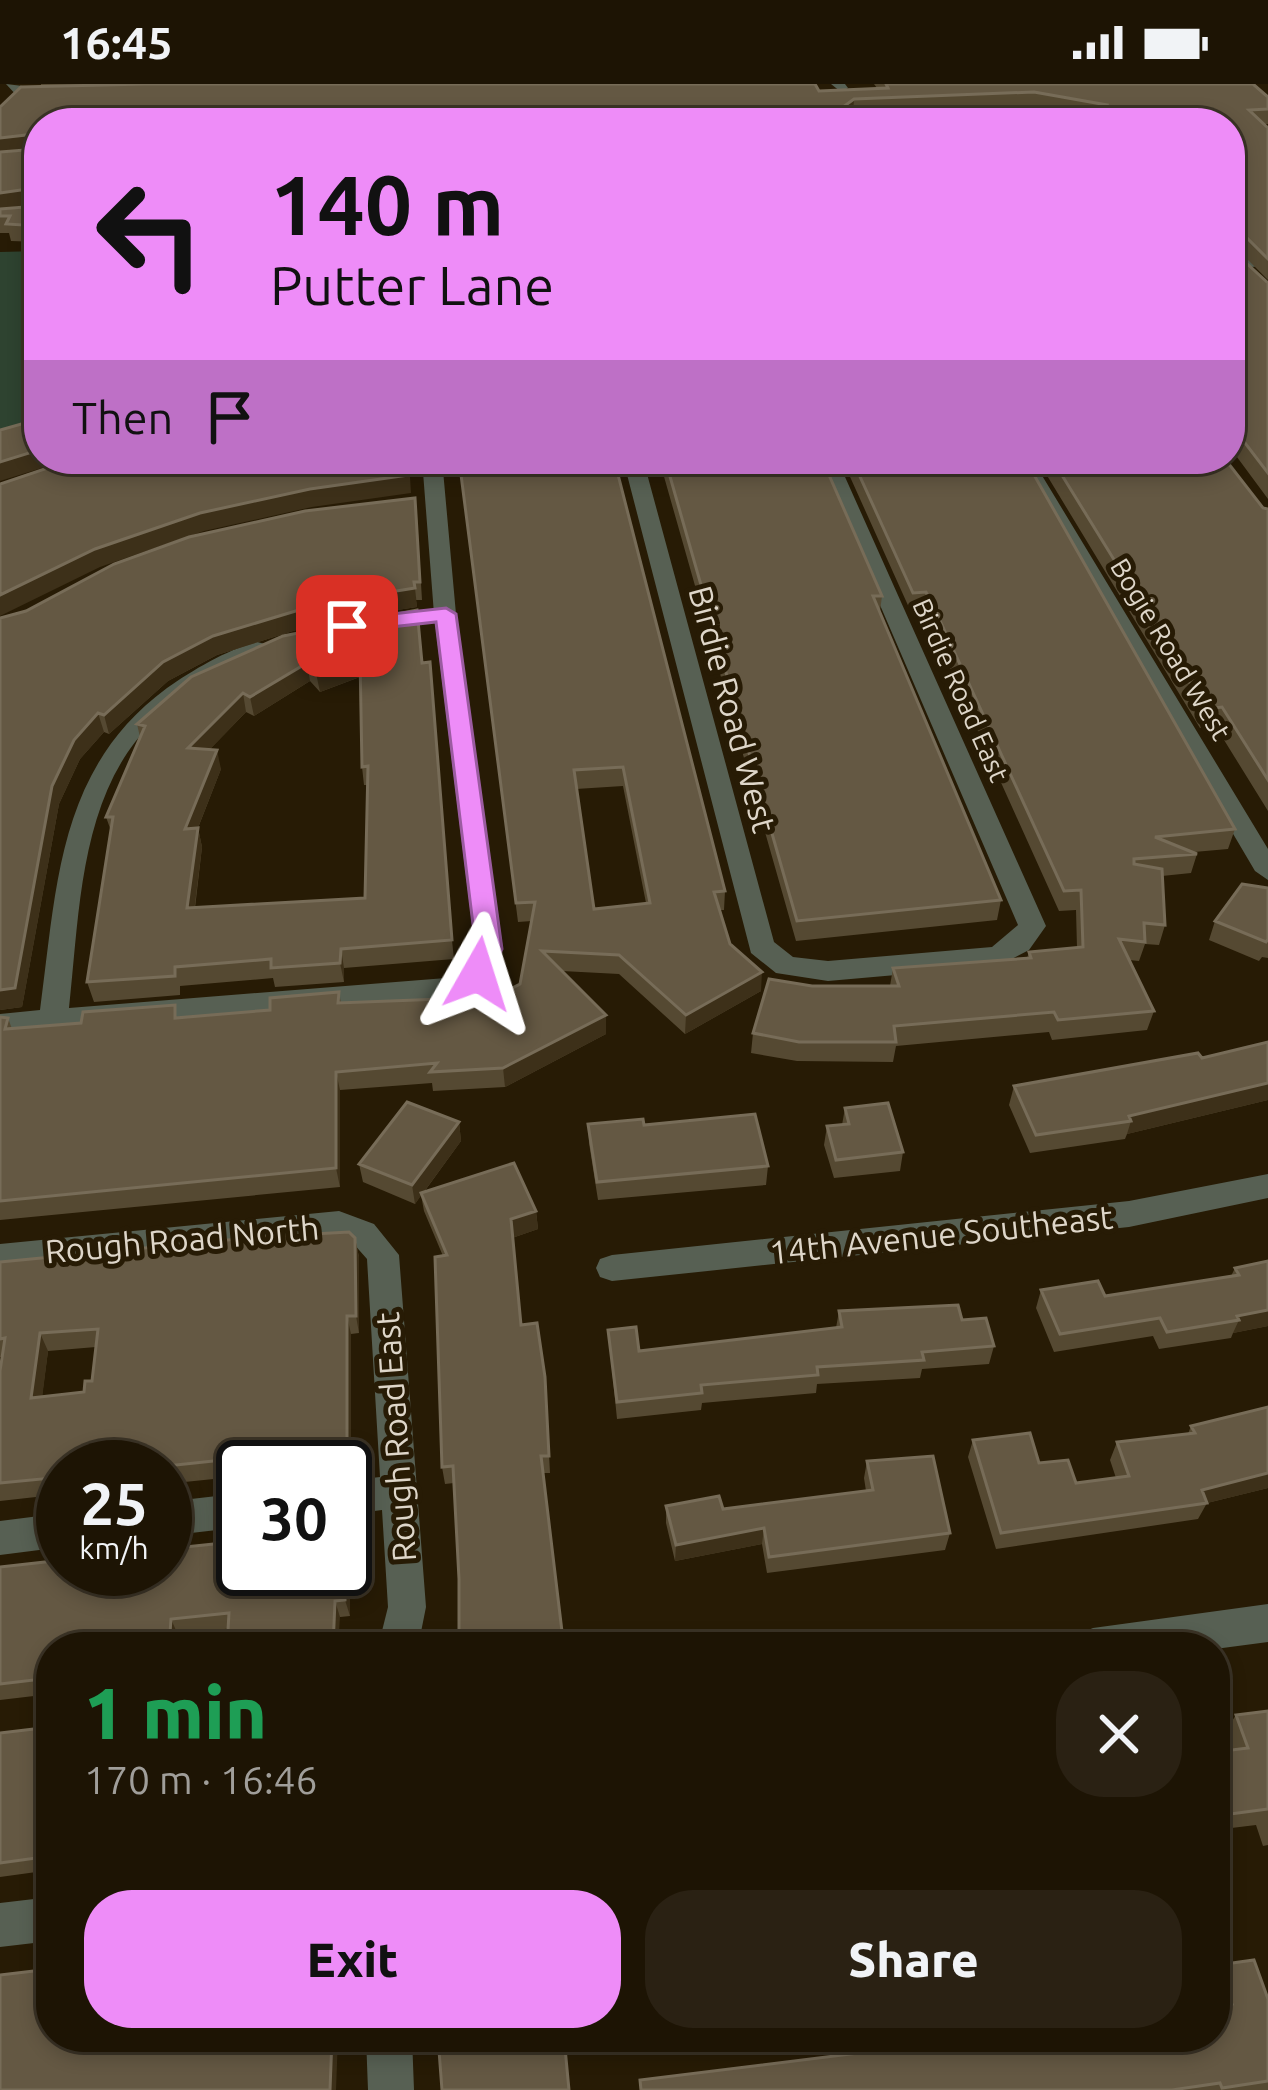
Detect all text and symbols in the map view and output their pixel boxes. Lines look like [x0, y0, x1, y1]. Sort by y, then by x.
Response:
text: 16:45 [60, 17, 173, 68]
icon: left [72, 156, 228, 312]
text: 140 m [270, 157, 504, 251]
text: Putter Lane [270, 255, 554, 315]
icon: arrive [197, 384, 263, 450]
text: Then [72, 392, 173, 443]
street label: Bogie Road West [1105, 553, 1237, 745]
pin [296, 575, 398, 677]
street label: Birdie Road West [682, 582, 784, 836]
icon: arrive [314, 593, 380, 659]
street label: Birdie Road East [907, 594, 1015, 786]
position arrow [415, 911, 541, 1037]
street label: 14th Avenue Southeast [767, 1198, 1115, 1270]
street label: Rough Road North [43, 1209, 321, 1269]
street label: Rough Road East [368, 1311, 422, 1563]
speed limit sign: 30 [216, 1440, 372, 1596]
text: 25 [80, 1469, 148, 1536]
text: km/h [79, 1531, 149, 1565]
button: close [1056, 1671, 1182, 1797]
text: 1 min [84, 1672, 267, 1753]
text: 170 m · 16:46 [84, 1758, 318, 1801]
button: Exit [84, 1890, 621, 2028]
button: Share [645, 1890, 1182, 2028]

